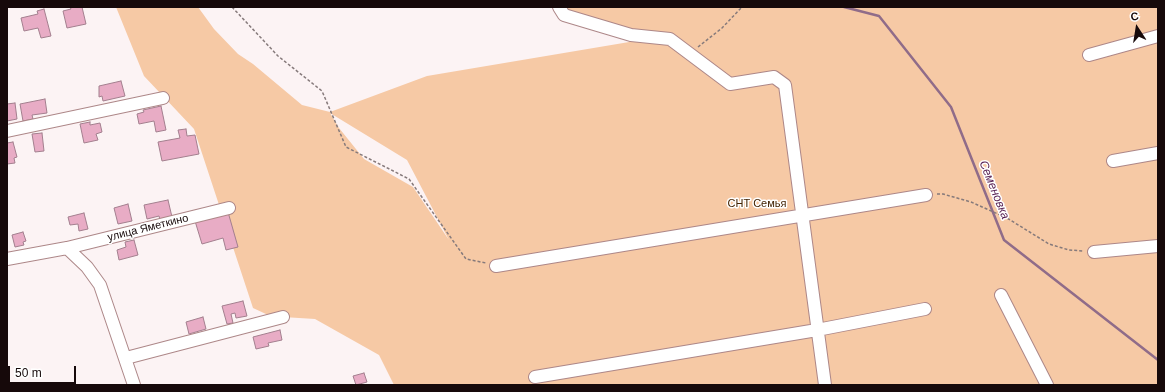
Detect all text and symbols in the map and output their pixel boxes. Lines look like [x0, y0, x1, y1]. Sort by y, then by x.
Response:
north arrow [1117, 8, 1157, 48]
text: С [1129, 10, 1140, 23]
water label: Семеновка [976, 159, 1012, 221]
park label: СНТ Семья [728, 197, 786, 211]
street label: улица Яметкино [106, 212, 190, 244]
scale bar [10, 358, 78, 384]
text: 50 m [15, 366, 42, 380]

